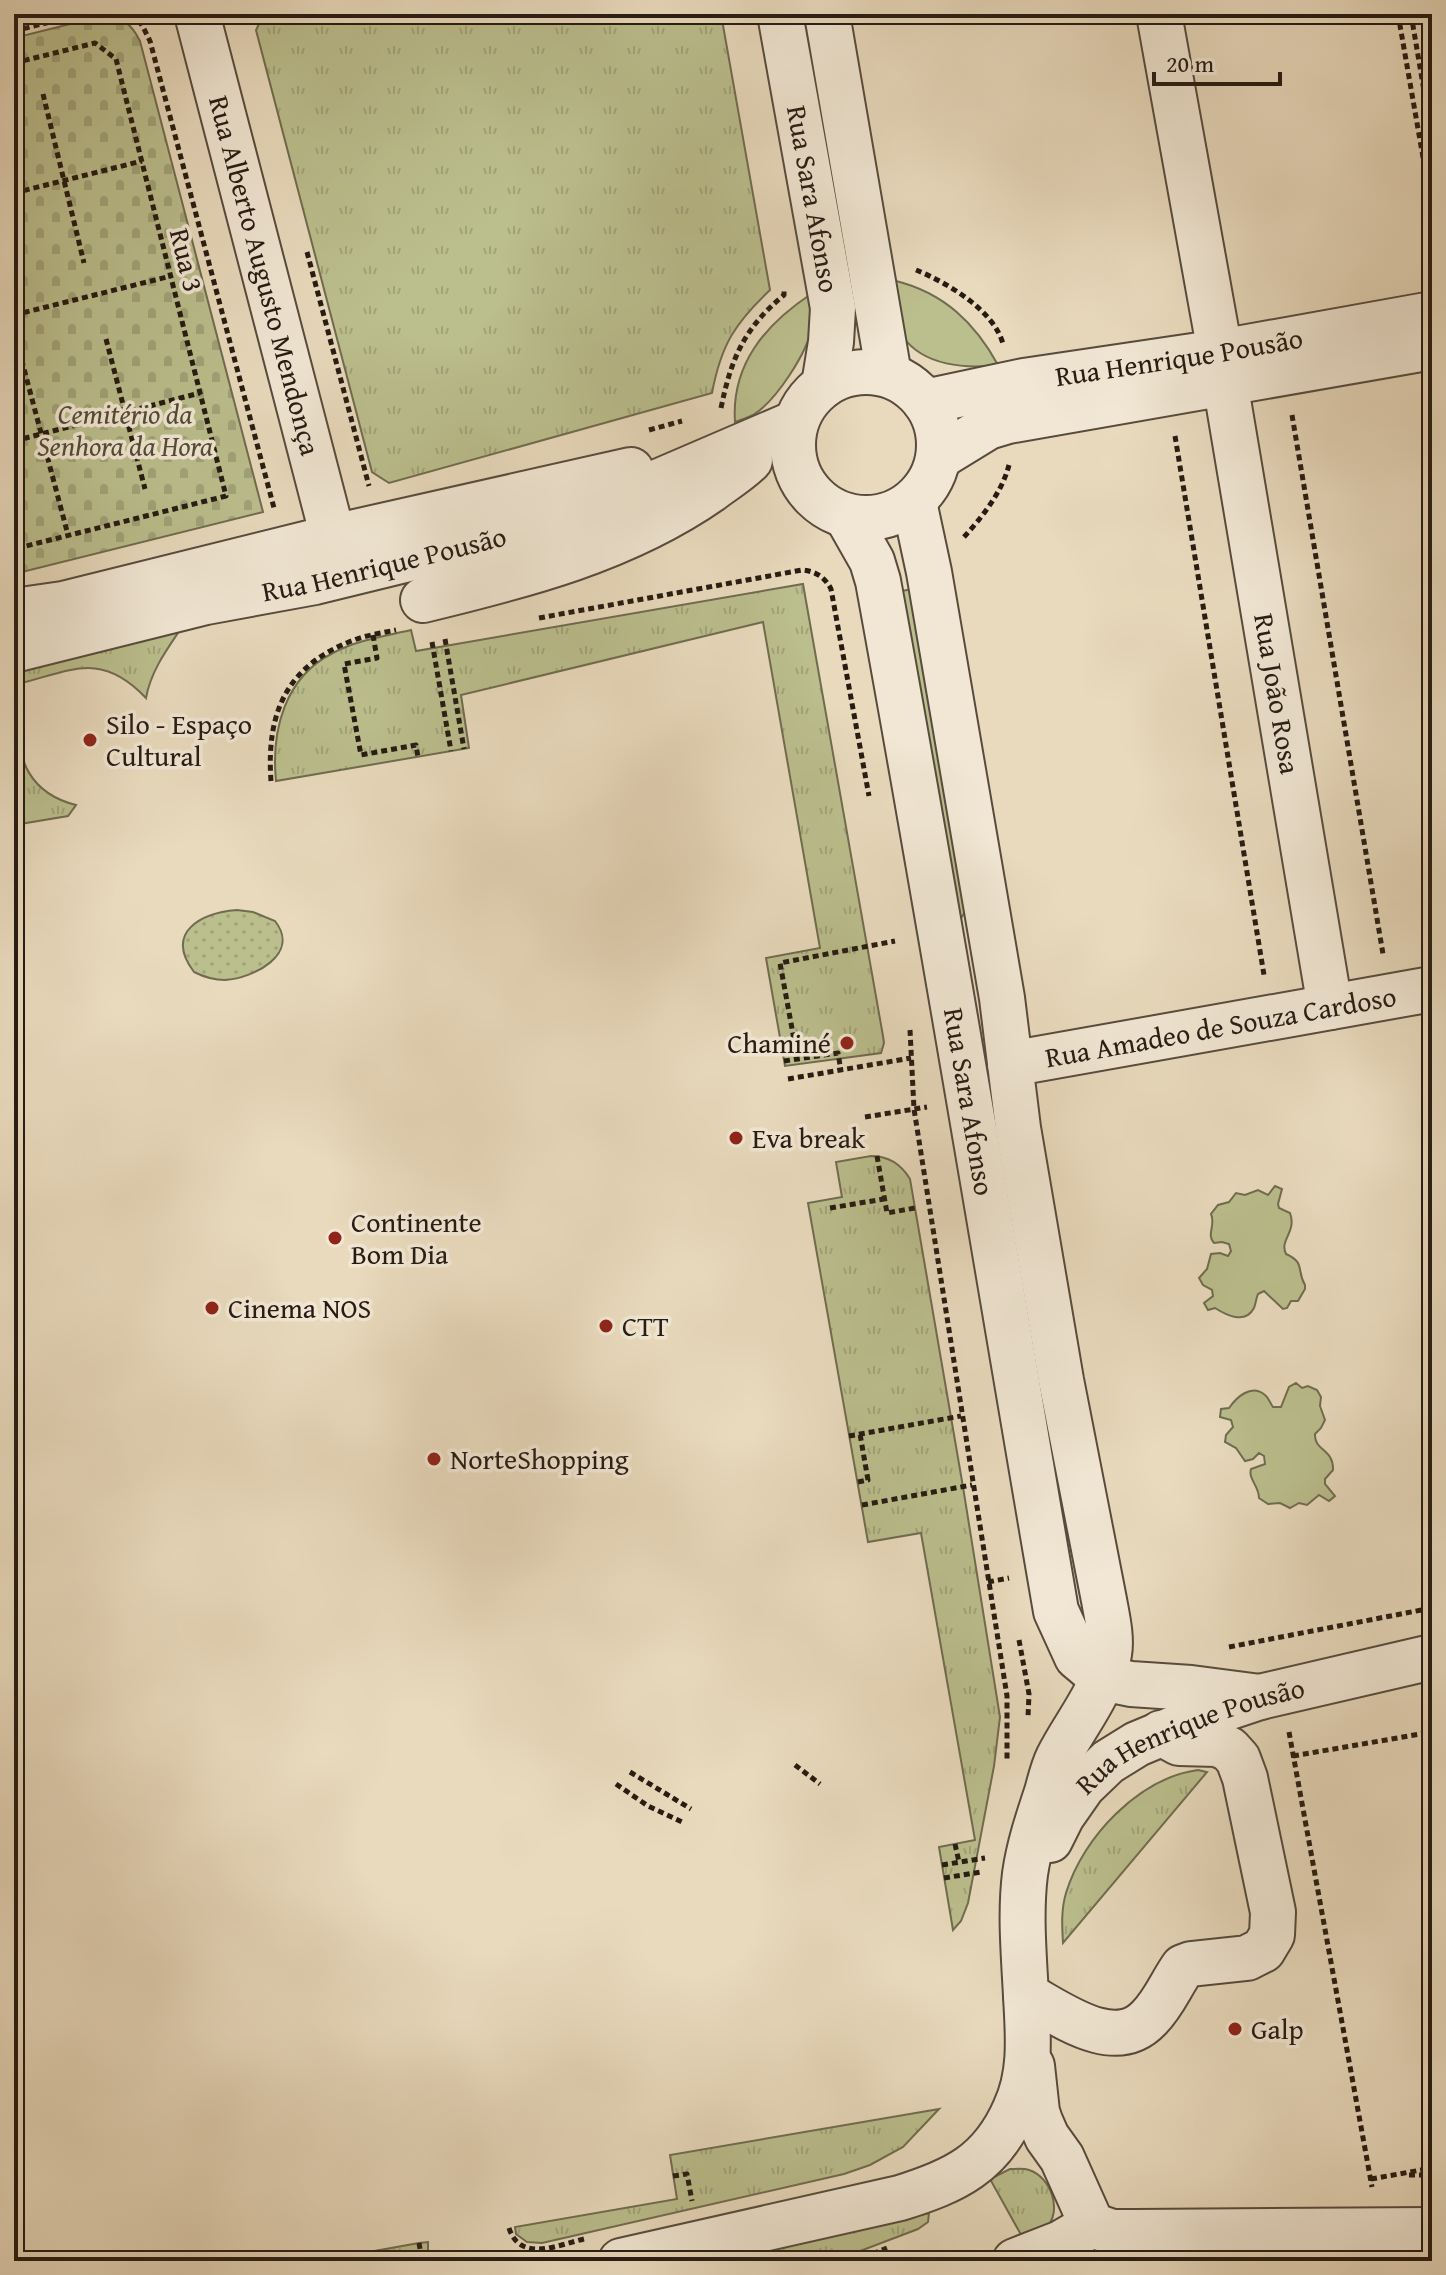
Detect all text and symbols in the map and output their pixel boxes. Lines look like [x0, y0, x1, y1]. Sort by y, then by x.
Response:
scale bar [1154, 36, 1280, 86]
text: 20 m [1166, 46, 1214, 81]
street label: Rua Alberto Augusto Mendonça [199, 91, 332, 460]
street label: Rua Sara Afonso [777, 102, 851, 296]
street label: Rua 3 [160, 224, 215, 296]
street label: Rua Henrique Pousão [1052, 317, 1306, 396]
park label: Cemitério da Senhora da Hora [37, 393, 213, 466]
street label: Rua Henrique Pousão [258, 515, 510, 611]
street label: Rua João Rosa [1244, 610, 1312, 778]
place label: Silo - Espaço Cultural [106, 703, 252, 776]
marker: Silo - Espaço Cultural [81, 731, 99, 749]
street label: Rua Amadeo de Souza Cardoso [1042, 975, 1399, 1077]
street label: Rua Sara Afonso [934, 1005, 1006, 1198]
place label: Chaminé [727, 1022, 831, 1063]
marker: Chaminé [838, 1034, 856, 1052]
place label: Eva break [752, 1117, 866, 1158]
marker: Eva break [727, 1129, 745, 1147]
place label: Continente Bom Dia [351, 1201, 482, 1274]
marker: Continente Bom Dia [326, 1229, 344, 1247]
place label: Cinema NOS [228, 1287, 371, 1328]
marker: Cinema NOS [203, 1299, 221, 1317]
place label: CTT [622, 1305, 669, 1346]
marker: CTT [597, 1317, 615, 1335]
place label: NorteShopping [450, 1438, 629, 1479]
marker: NorteShopping [425, 1450, 443, 1468]
street label: Rua Henrique Pousão [1065, 1666, 1308, 1804]
place label: Galp [1251, 2008, 1304, 2049]
marker: Galp [1226, 2020, 1244, 2038]

